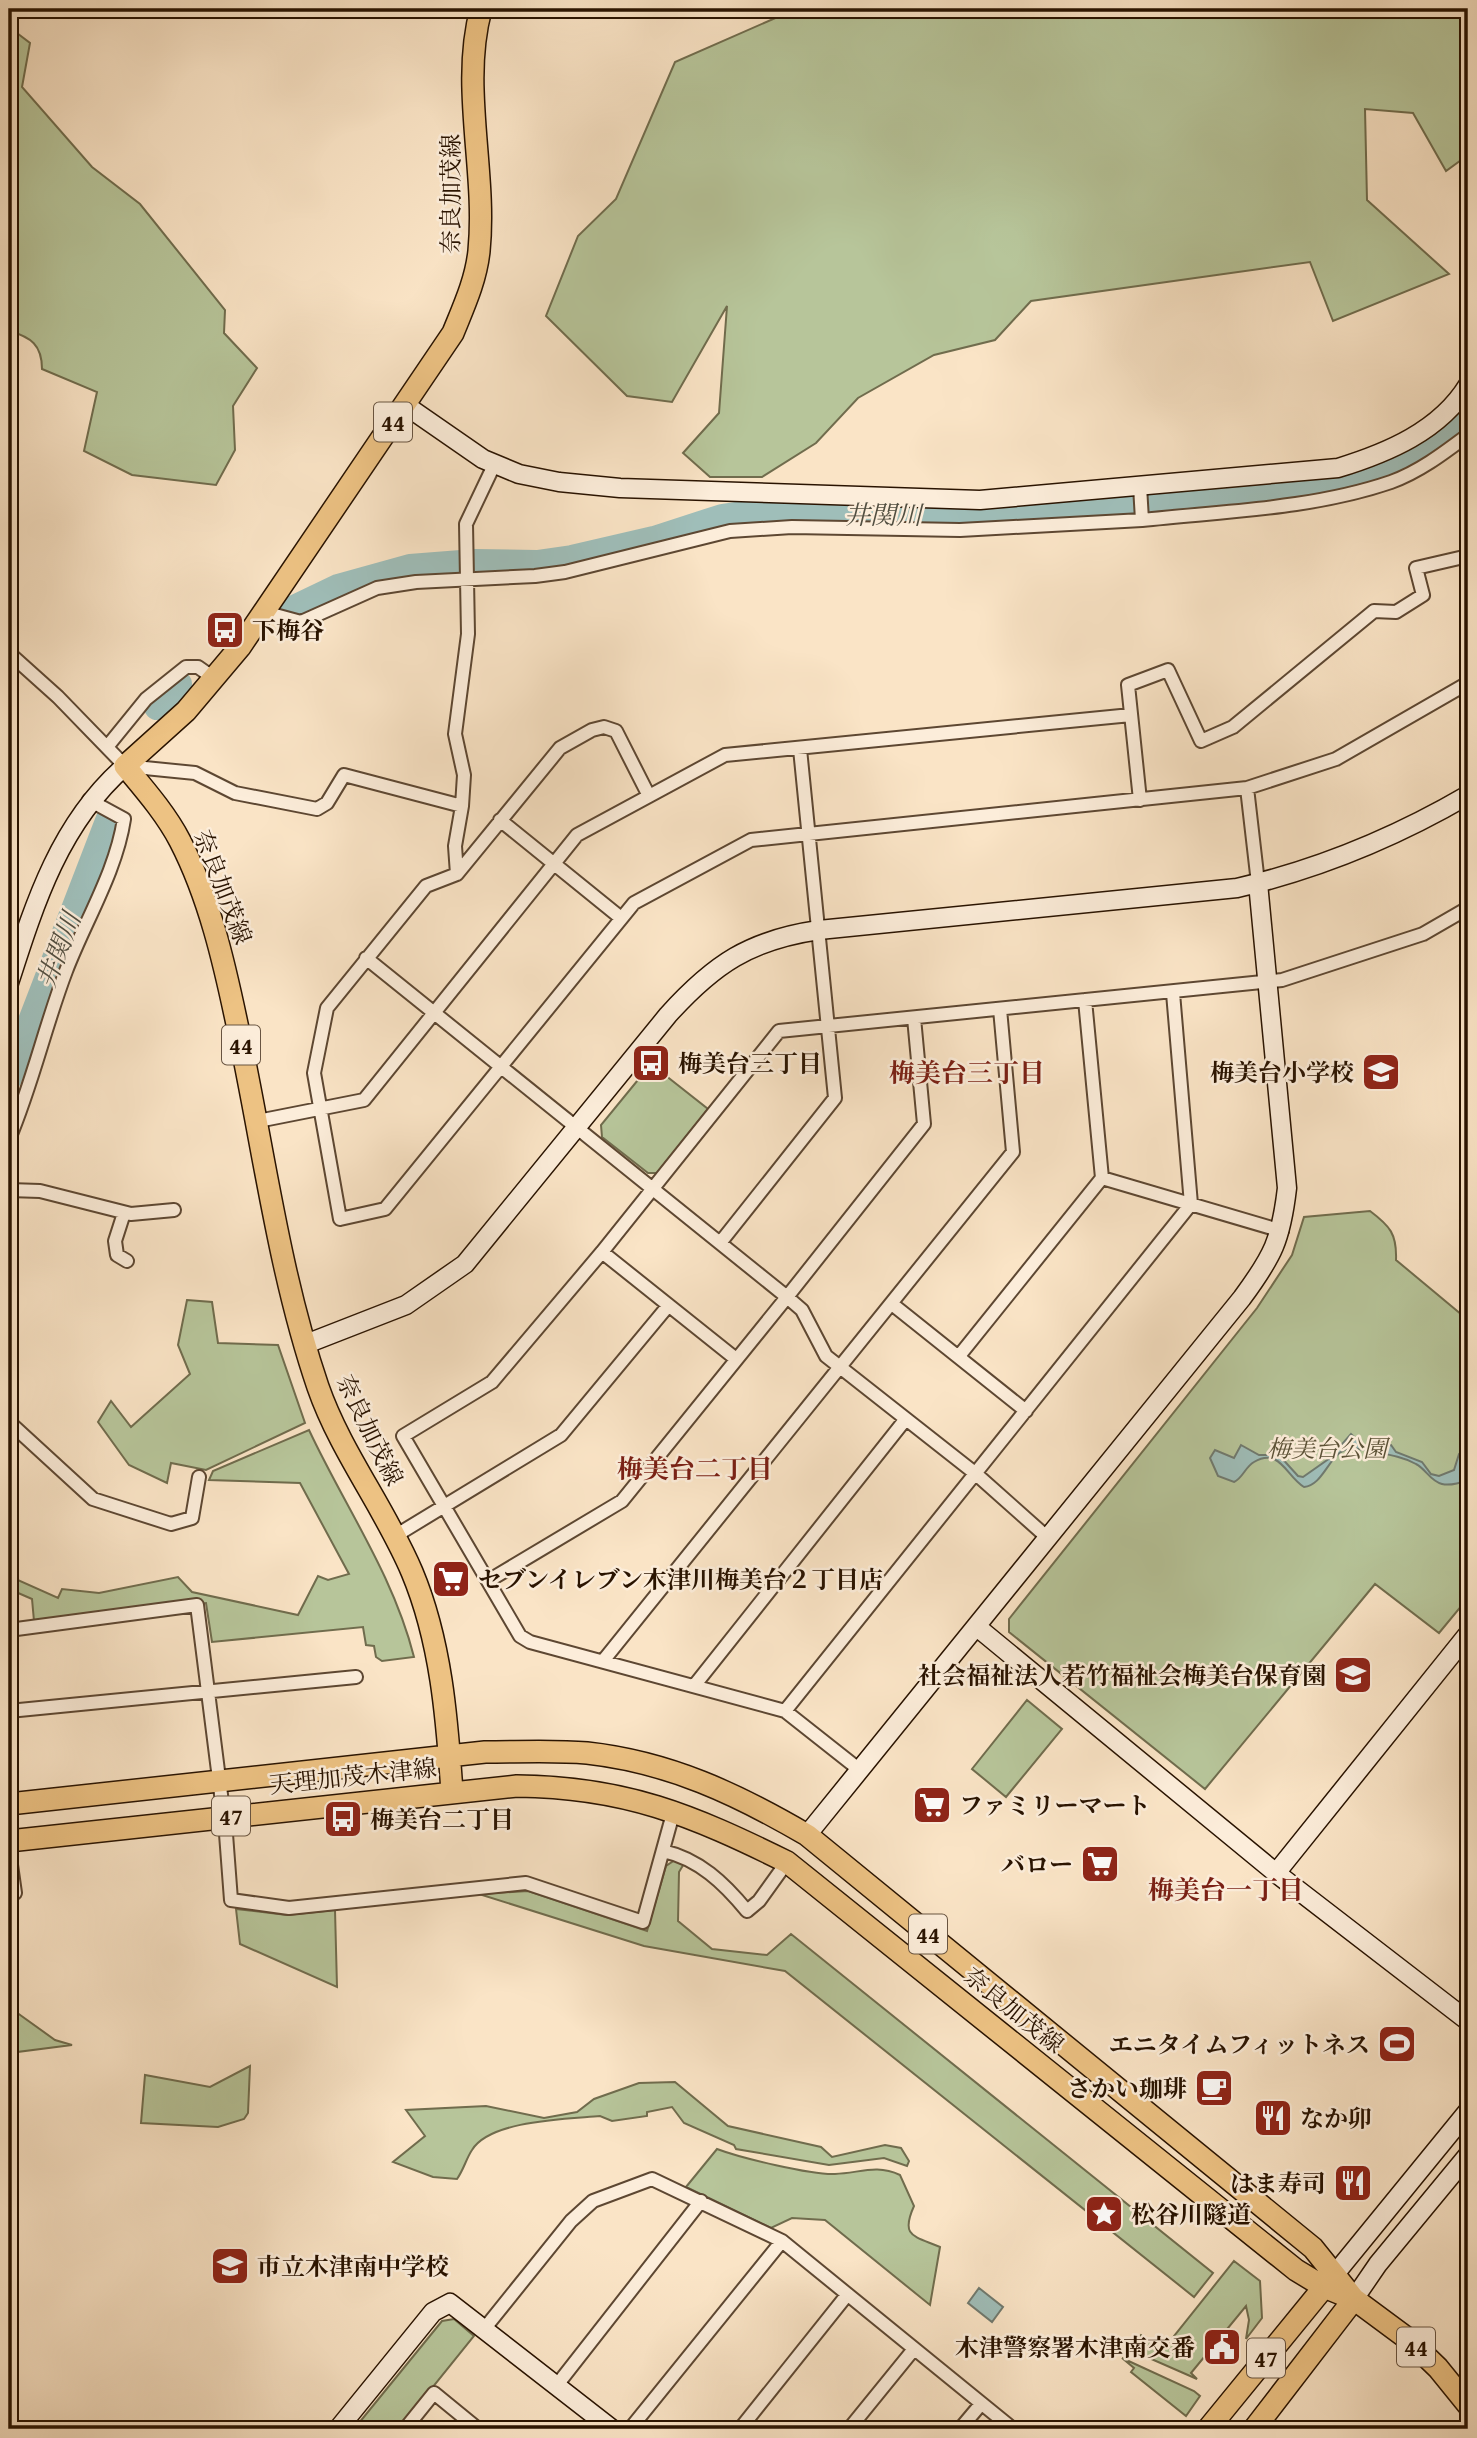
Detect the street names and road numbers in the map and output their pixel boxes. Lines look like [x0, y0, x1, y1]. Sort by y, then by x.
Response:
street label: 奈良加茂線 [433, 134, 468, 254]
road number: 44 [374, 402, 412, 442]
street label: 奈良加茂線 [185, 825, 261, 949]
road number: 44 [222, 1026, 260, 1064]
street label: 奈良加茂線 [328, 1368, 412, 1492]
street label: 天理加茂木津線 [268, 1750, 438, 1802]
road number: 47 [212, 1797, 250, 1836]
road number: 44 [909, 1914, 947, 1954]
street label: 奈良加茂線 [956, 1959, 1072, 2061]
road number: 44 [1397, 2328, 1435, 2366]
road number: 47 [1247, 2338, 1285, 2378]

